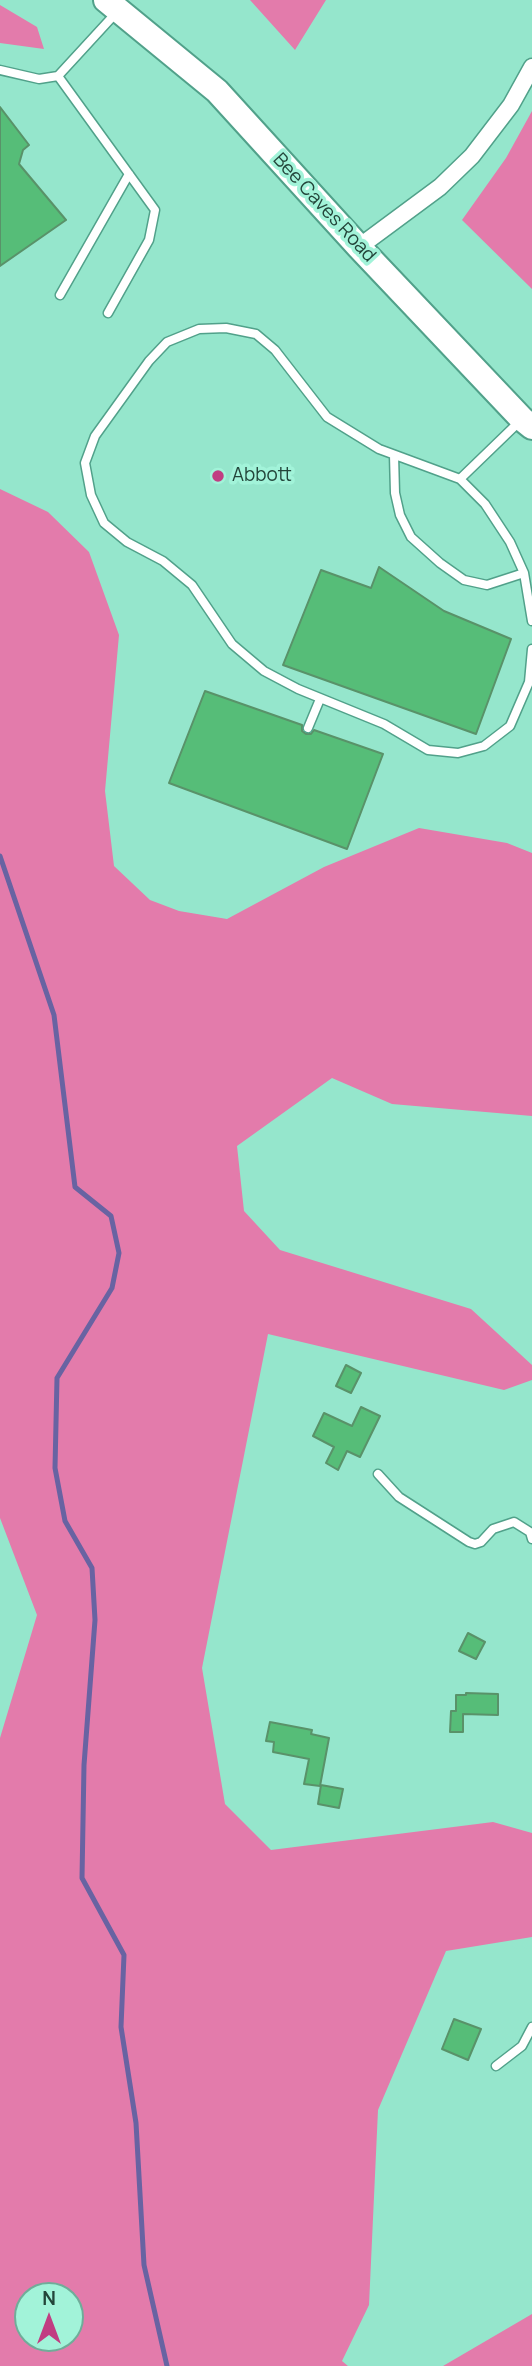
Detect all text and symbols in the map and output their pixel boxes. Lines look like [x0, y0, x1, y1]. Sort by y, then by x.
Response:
street label: Bee Caves Road [268, 149, 380, 267]
place label: Abbott [232, 465, 292, 487]
marker: Abbott [210, 468, 226, 484]
north arrow [14, 2282, 84, 2352]
text: N [42, 2285, 56, 2311]

